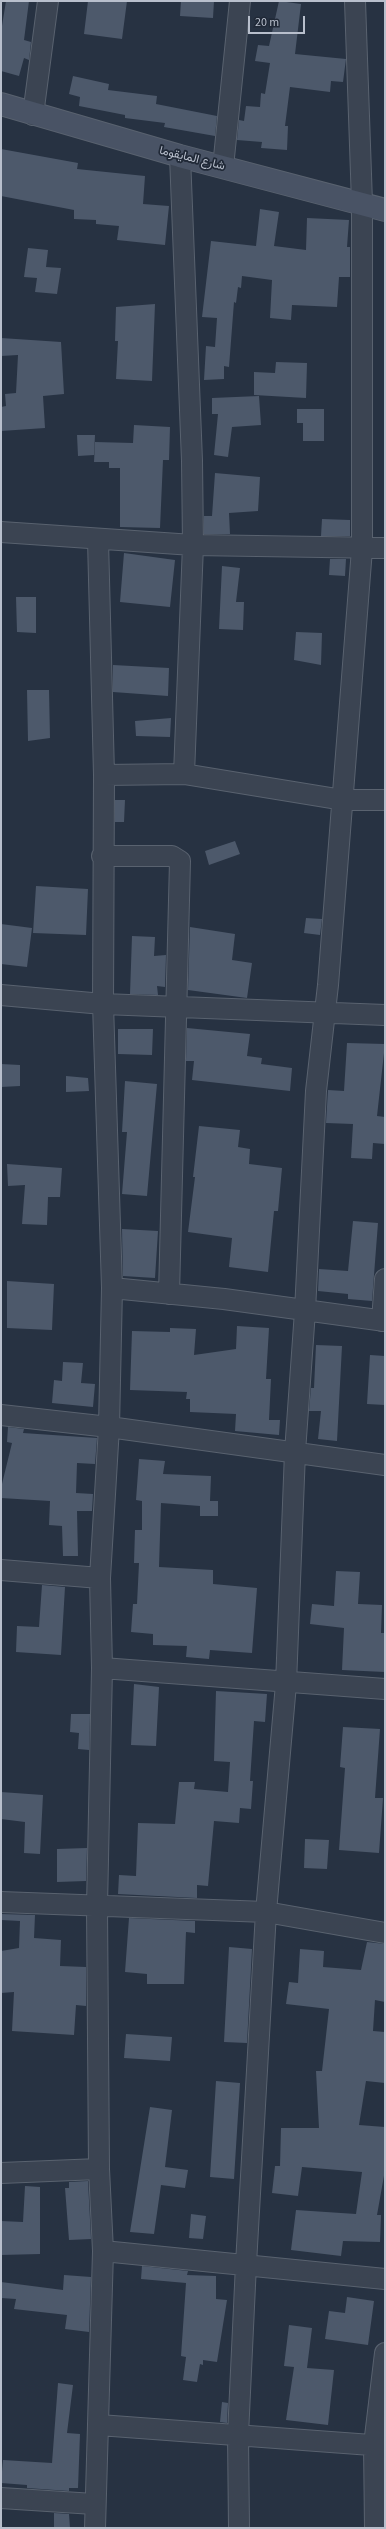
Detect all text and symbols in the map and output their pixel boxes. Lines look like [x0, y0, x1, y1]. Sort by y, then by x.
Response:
scale bar [250, 8, 307, 34]
text: 20 m [255, 14, 279, 31]
street label: شارع المايقوما [158, 144, 226, 174]

